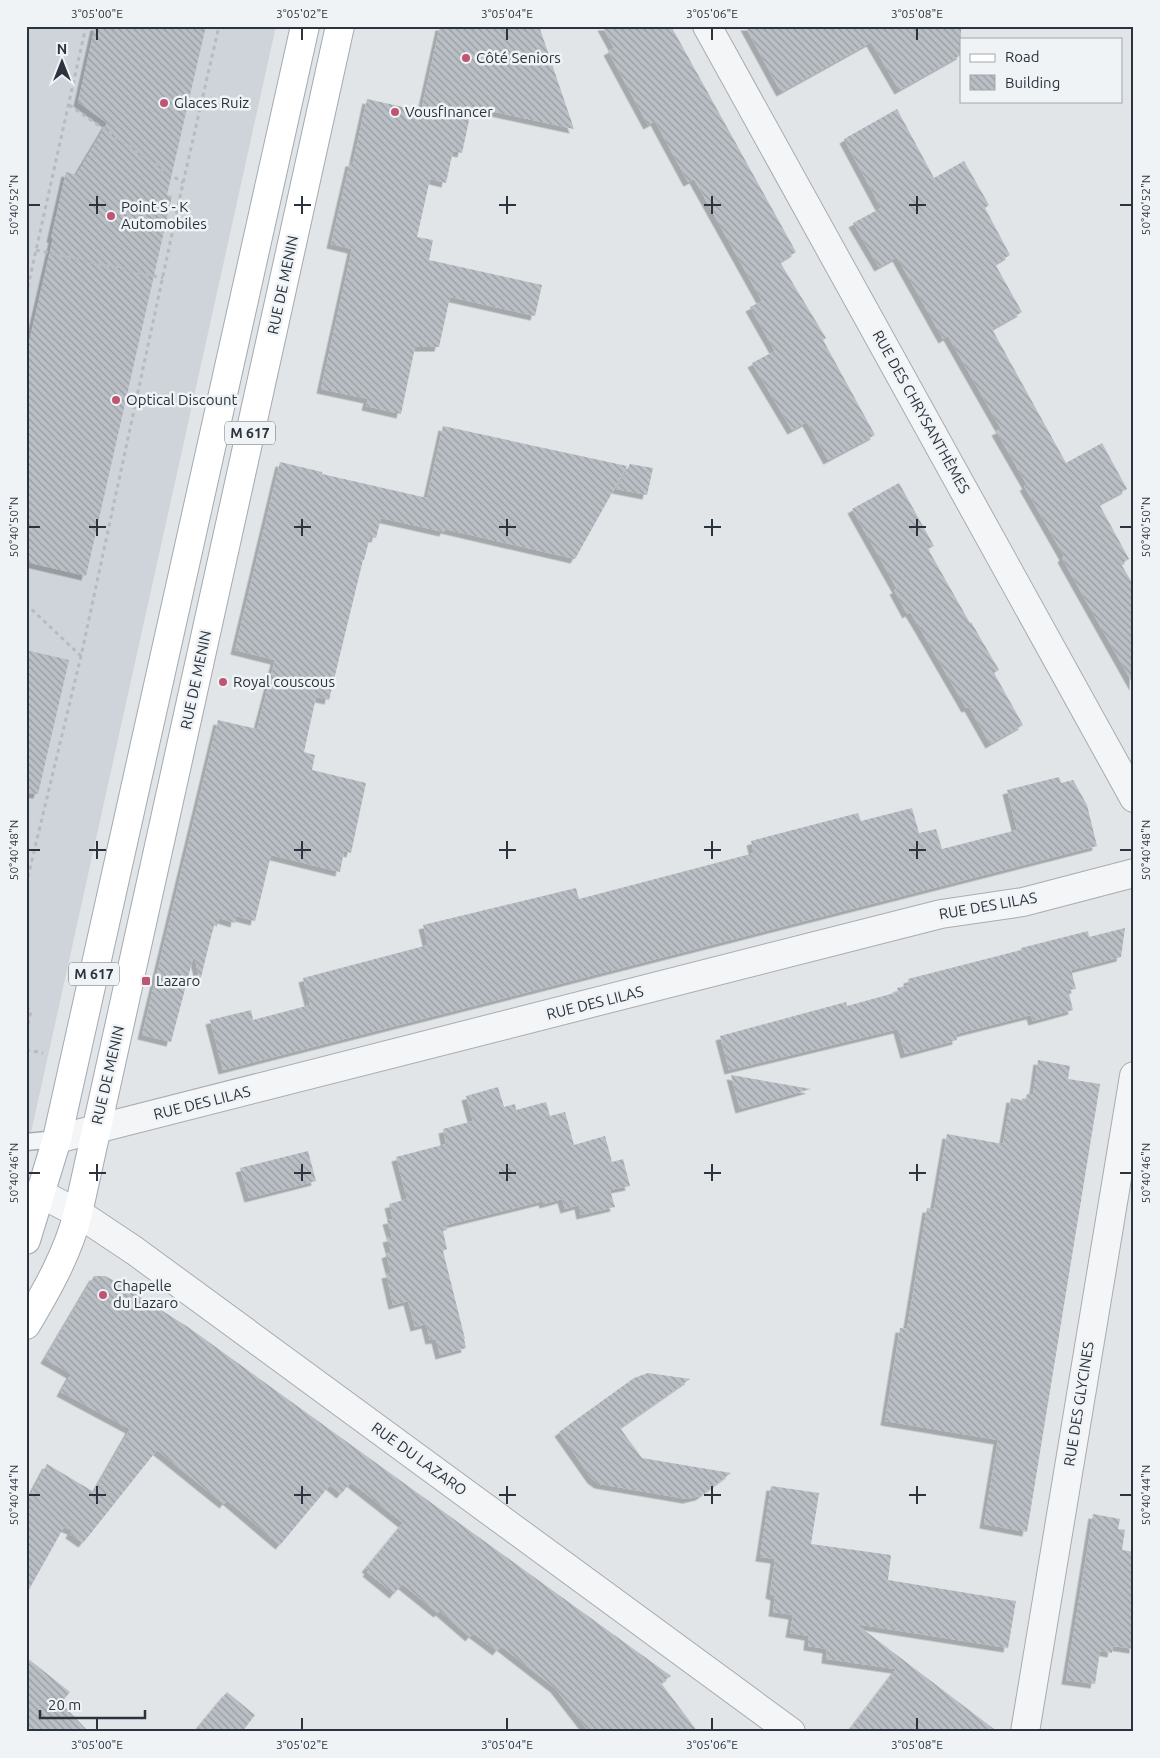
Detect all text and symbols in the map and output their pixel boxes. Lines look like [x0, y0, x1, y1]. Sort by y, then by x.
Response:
text: 3°05'00"E [71, 7, 123, 20]
text: 3°05'02"E [276, 7, 328, 20]
text: 3°05'04"E [481, 7, 533, 20]
text: 3°05'06"E [686, 7, 738, 20]
text: 3°05'08"E [891, 7, 943, 20]
north arrow [38, 38, 88, 88]
legend [960, 38, 1122, 102]
text: N [57, 41, 67, 57]
text: Road [1005, 48, 1040, 65]
place label: Côté Seniors [476, 49, 561, 66]
marker: Côté Seniors [460, 52, 472, 64]
text: Building [1005, 74, 1060, 91]
place label: Glaces Ruiz [174, 94, 249, 111]
marker: Glaces Ruiz [158, 97, 170, 109]
place label: Vousfinancer [405, 103, 493, 120]
marker: Vousfinancer [389, 106, 401, 118]
text: 50°40'52"N [7, 175, 20, 235]
text: 50°40'52"N [1139, 175, 1152, 235]
place label: Point S - K Automobiles [121, 198, 207, 232]
marker: Point S - K Automobiles [105, 210, 117, 222]
street label: RUE DE MENIN [264, 234, 301, 336]
street label: RUE DES CHRYSANTHÈMES [869, 327, 974, 497]
place label: Optical Discount [126, 391, 238, 408]
marker: Optical Discount [110, 394, 122, 406]
road number: M 617 [225, 422, 275, 444]
text: 50°40'50"N [7, 497, 20, 557]
text: 50°40'50"N [1139, 497, 1152, 557]
street label: RUE DE MENIN [177, 629, 214, 731]
place label: Royal couscous [233, 673, 335, 690]
marker: Royal couscous [217, 676, 229, 688]
text: 50°40'48"N [7, 820, 20, 880]
text: 50°40'48"N [1139, 820, 1152, 880]
street label: RUE DES LILAS [938, 889, 1038, 922]
road number: M 617 [69, 962, 119, 986]
place label: Lazaro [156, 972, 200, 989]
marker: Lazaro [140, 975, 152, 987]
street label: RUE DES LILAS [545, 982, 645, 1023]
street label: RUE DE MENIN [88, 1024, 127, 1126]
street label: RUE DES LILAS [152, 1082, 252, 1123]
text: 50°40'46"N [7, 1143, 20, 1203]
text: 50°40'46"N [1139, 1143, 1152, 1203]
place label: Chapelle du Lazaro [113, 1277, 178, 1311]
marker: Chapelle du Lazaro [97, 1289, 109, 1301]
street label: RUE DES GLYCINES [1060, 1340, 1097, 1467]
street label: RUE DU LAZARO [368, 1418, 470, 1499]
text: 50°40'44"N [7, 1465, 20, 1525]
text: 50°40'44"N [1139, 1465, 1152, 1525]
scale bar [40, 1688, 145, 1720]
text: 20 m [48, 1696, 81, 1713]
text: 3°05'00"E [71, 1738, 123, 1751]
text: 3°05'02"E [276, 1738, 328, 1751]
text: 3°05'04"E [481, 1738, 533, 1751]
text: 3°05'06"E [686, 1738, 738, 1751]
text: 3°05'08"E [891, 1738, 943, 1751]

